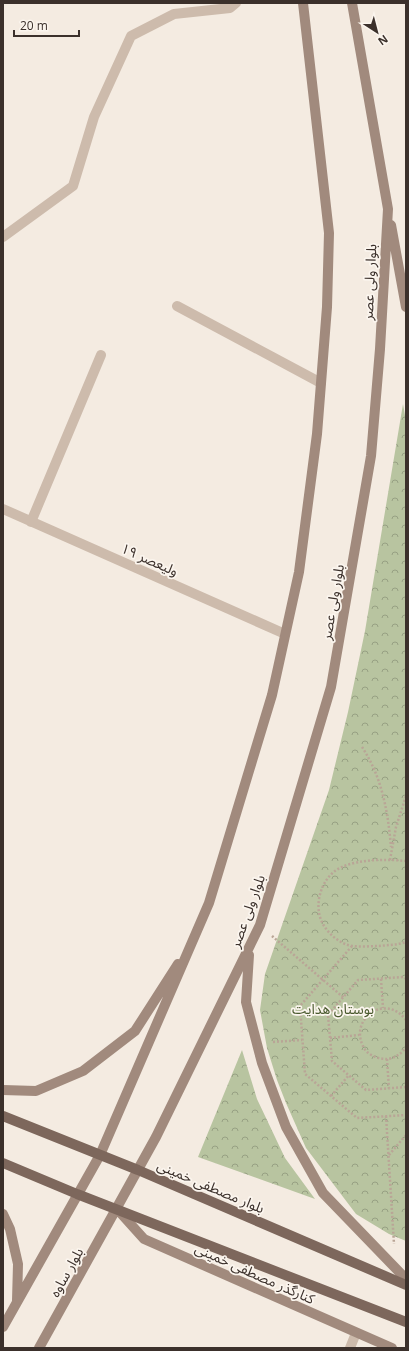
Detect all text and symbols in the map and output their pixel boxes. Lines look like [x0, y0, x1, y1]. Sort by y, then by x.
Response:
scale bar [14, 12, 79, 38]
north arrow [357, 12, 397, 52]
text: 20 m [20, 17, 48, 34]
text: N [375, 32, 391, 49]
street label: بلوار ولی عصر [357, 243, 380, 322]
street label: ولیعصر ۱۹ [118, 538, 182, 580]
street label: بلوار ولی عصر [316, 563, 348, 642]
street label: بلوار ولی عصر [225, 872, 269, 951]
park label: بوستان هدایت [292, 999, 374, 1018]
street label: بلوار مصطفی خمینی [154, 1155, 268, 1217]
street label: کنارگذر مصطفی خمینی [192, 1238, 318, 1308]
street label: بلوار ساوه [45, 1244, 87, 1300]

